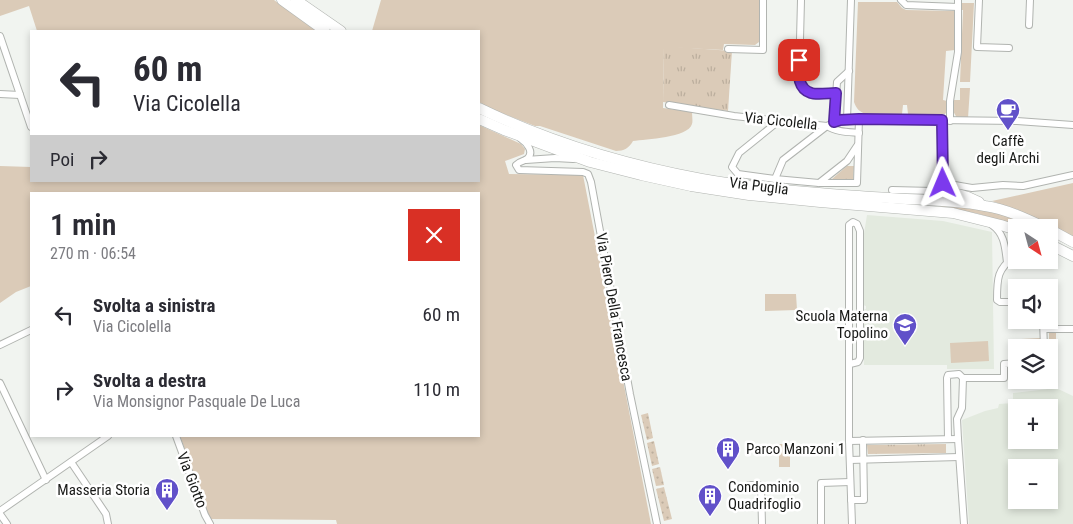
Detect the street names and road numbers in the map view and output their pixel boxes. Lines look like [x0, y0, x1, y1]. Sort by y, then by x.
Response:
street label: Via Cicolella [744, 108, 818, 134]
street label: Via Puglia [728, 173, 790, 199]
street label: Via Piero Della Francesca [592, 231, 636, 383]
street label: Via Giotto [173, 449, 211, 511]

